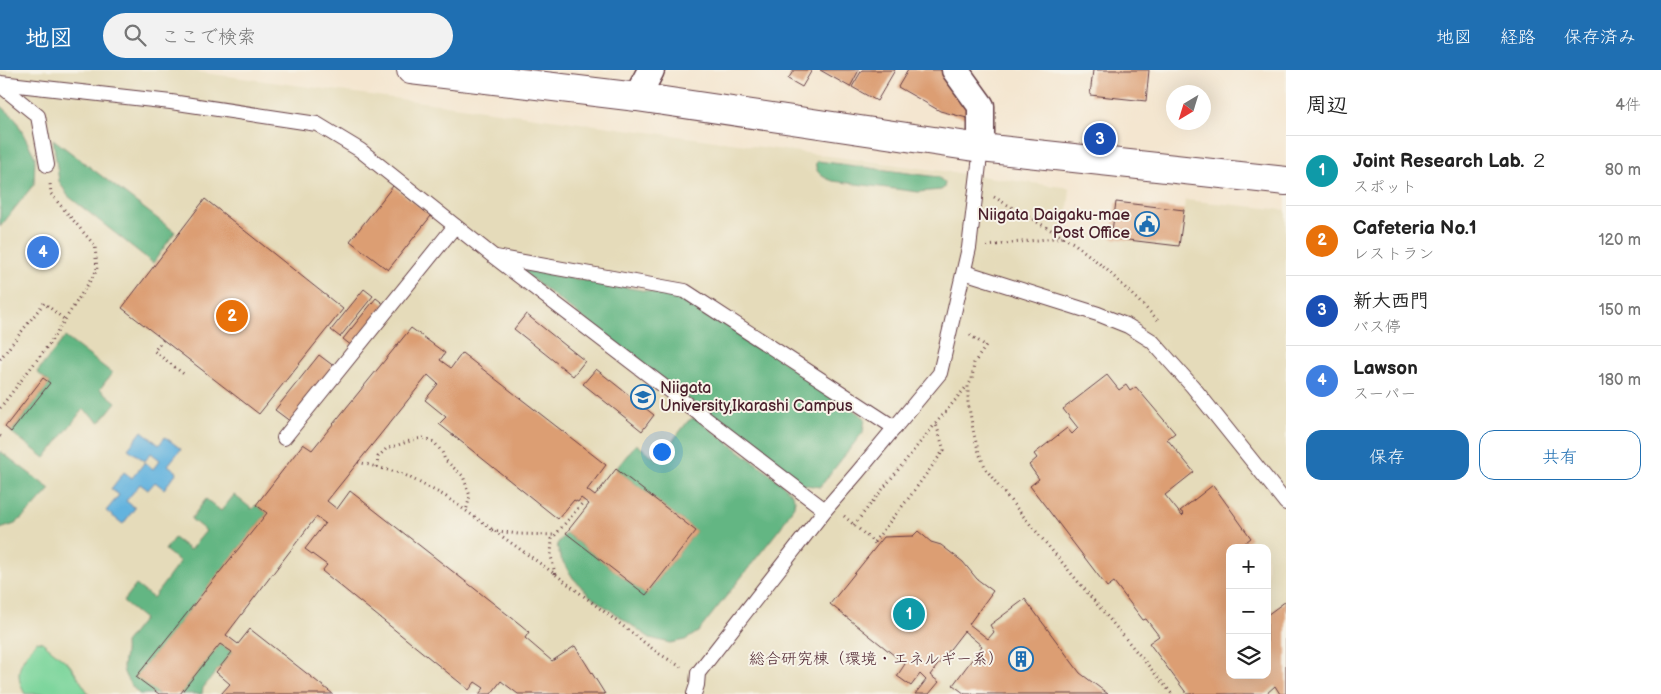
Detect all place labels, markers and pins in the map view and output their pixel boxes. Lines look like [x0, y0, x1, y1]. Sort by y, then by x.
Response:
pin: 3 [1084, 120, 1116, 158]
place label: Niigata Daigaku-mae Post Office [978, 206, 1131, 243]
public building icon: Niigata Daigaku-mae Post Office [1134, 211, 1160, 237]
pin: 4 [27, 233, 59, 271]
pin: 2 [216, 297, 248, 335]
place label: Niigata University,Ikarashi Campus [660, 379, 853, 416]
school or university icon: Niigata University,Ikarashi Campus [630, 384, 656, 410]
pin: 1 [893, 595, 925, 633]
building icon: 総合研究棟（環境・エネルギー系） [1008, 646, 1034, 672]
place label: 総合研究棟（環境・エネルギー系） [749, 650, 1004, 669]

